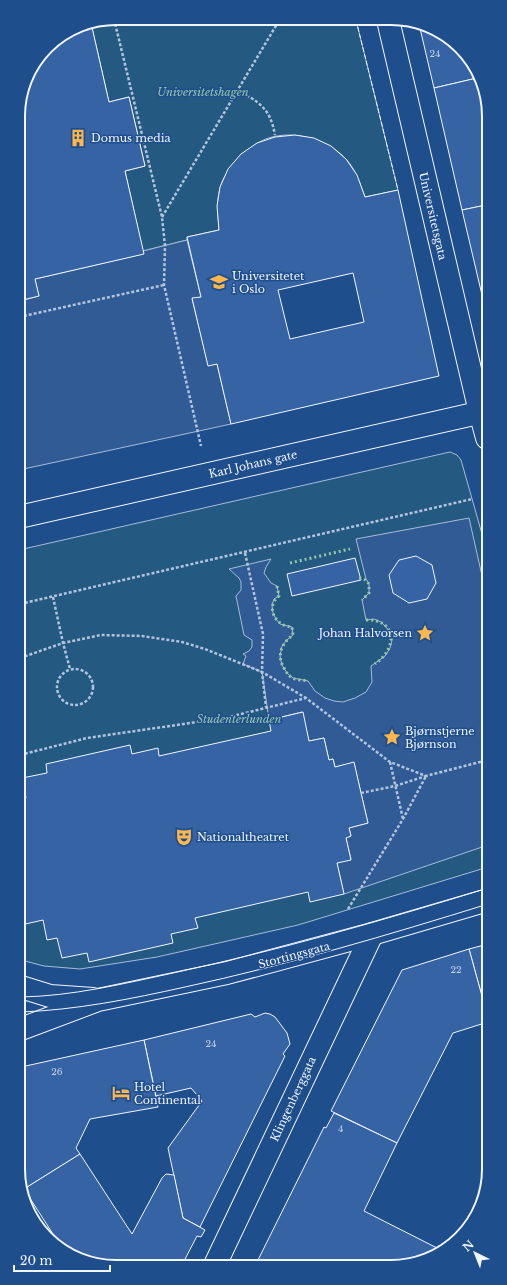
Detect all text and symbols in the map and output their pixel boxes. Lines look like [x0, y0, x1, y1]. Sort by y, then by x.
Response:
house number: 24 [430, 48, 440, 59]
park label: Universitetshagen [157, 85, 249, 99]
building icon: Domus media [68, 128, 88, 148]
place label: Domus media [91, 131, 172, 145]
street label: Universitetsgata [416, 171, 450, 262]
place label: Universitetet i Oslo [232, 269, 305, 296]
school or university icon: Universitetet i Oslo [209, 272, 229, 292]
street label: Karl Johans gate [207, 447, 299, 481]
place icon: Johan Halvorsen [415, 623, 435, 643]
place label: Johan Halvorsen [317, 626, 412, 640]
park label: Studenterlunden [197, 712, 281, 726]
place label: Bjørnstjerne Bjørnson [405, 724, 475, 751]
place icon: Bjørnstjerne Bjørnson [382, 727, 402, 747]
theatre icon: Nationaltheatret [174, 827, 194, 847]
place label: Nationaltheatret [197, 830, 290, 844]
street label: Stortingsgata [257, 938, 332, 971]
house number: 22 [450, 964, 462, 975]
house number: 24 [206, 1038, 216, 1049]
street label: Klingenberggata [267, 1053, 319, 1144]
house number: 26 [51, 1066, 63, 1077]
place label: Hotel Continental [134, 1080, 201, 1107]
hotel icon: Hotel Continental [111, 1083, 131, 1103]
house number: 4 [338, 1123, 344, 1134]
north arrow [455, 1233, 495, 1273]
text: N [460, 1237, 477, 1254]
scale bar [14, 1247, 110, 1273]
text: 20 m [20, 1253, 52, 1268]

